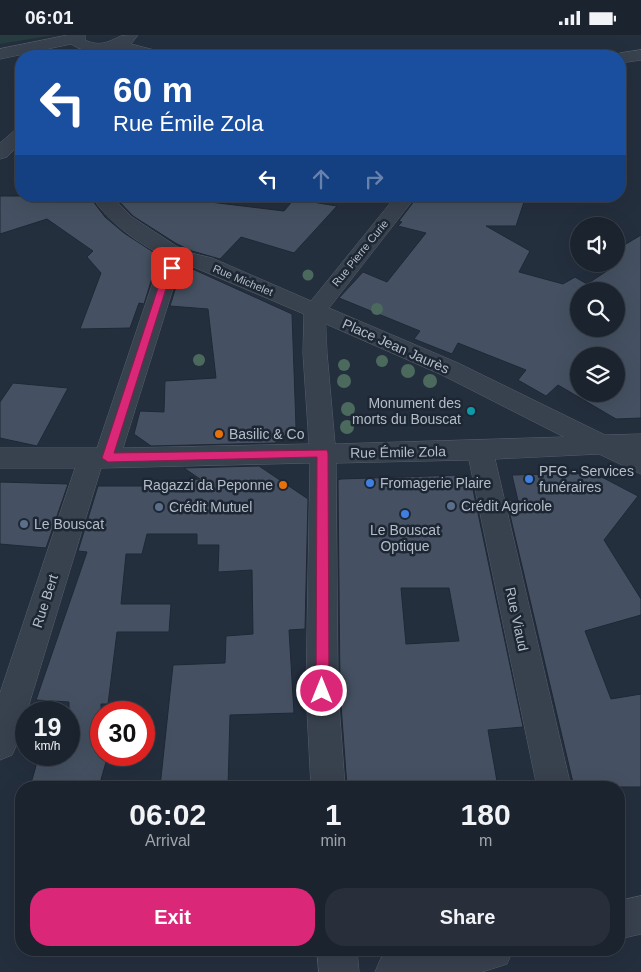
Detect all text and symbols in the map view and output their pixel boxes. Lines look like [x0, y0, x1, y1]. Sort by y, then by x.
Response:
text: 06:01 [25, 7, 74, 28]
icon: left [30, 70, 95, 135]
text: 60 m [113, 70, 193, 109]
text: Rue Émile Zola [113, 111, 263, 136]
icon: left [254, 165, 282, 193]
icon: ahead [307, 165, 335, 193]
icon: right [360, 165, 388, 193]
street label: Rue Pierre Curie [330, 217, 390, 289]
map controls [570, 217, 625, 402]
button: sound [570, 217, 625, 272]
pin [151, 247, 193, 289]
icon: arrive [158, 254, 186, 282]
street label: Rue Michelet [211, 262, 275, 298]
button: search [570, 282, 625, 337]
street label: Place Jean Jaurès [340, 315, 452, 377]
button: layers [570, 347, 625, 402]
place label: Monument des morts du Bouscat [352, 395, 461, 427]
marker: Monument des morts du Bouscat [465, 405, 477, 417]
place label: Basilic & Co [229, 426, 305, 442]
marker: Basilic & Co [213, 428, 225, 440]
street label: Rue Émile Zola [350, 443, 446, 461]
place label: PFG - Services funéraires [539, 463, 634, 495]
marker: PFG - Services funéraires [523, 473, 535, 485]
place label: Fromagerie Plaire [380, 475, 491, 491]
place label: Ragazzi da Peponne [143, 477, 273, 493]
marker: Fromagerie Plaire [364, 477, 376, 489]
marker: Ragazzi da Peponne [277, 479, 289, 491]
place label: Crédit Agricole [461, 498, 552, 514]
place label: Crédit Mutuel [169, 499, 252, 515]
marker: Crédit Agricole [445, 500, 457, 512]
marker: Crédit Mutuel [153, 501, 165, 513]
marker: Le Bouscat Optique [399, 508, 411, 520]
place label: Le Bouscat [34, 516, 104, 532]
marker: Le Bouscat [18, 518, 30, 530]
place label: Le Bouscat Optique [370, 522, 440, 554]
street label: Rue Bert [29, 572, 61, 630]
street label: Rue Viaud [502, 585, 532, 653]
position arrow [295, 664, 347, 716]
speed limit sign: 30 [90, 701, 155, 766]
text: 19 [34, 713, 61, 741]
text: km/h [34, 739, 61, 753]
text: 06:02 [129, 798, 206, 831]
text: 1 [325, 798, 342, 831]
text: 180 [461, 798, 511, 831]
text: Arrival [145, 832, 190, 849]
text: min [320, 832, 346, 849]
text: m [479, 832, 492, 849]
button: Exit [30, 888, 315, 946]
button: Share [325, 888, 610, 946]

